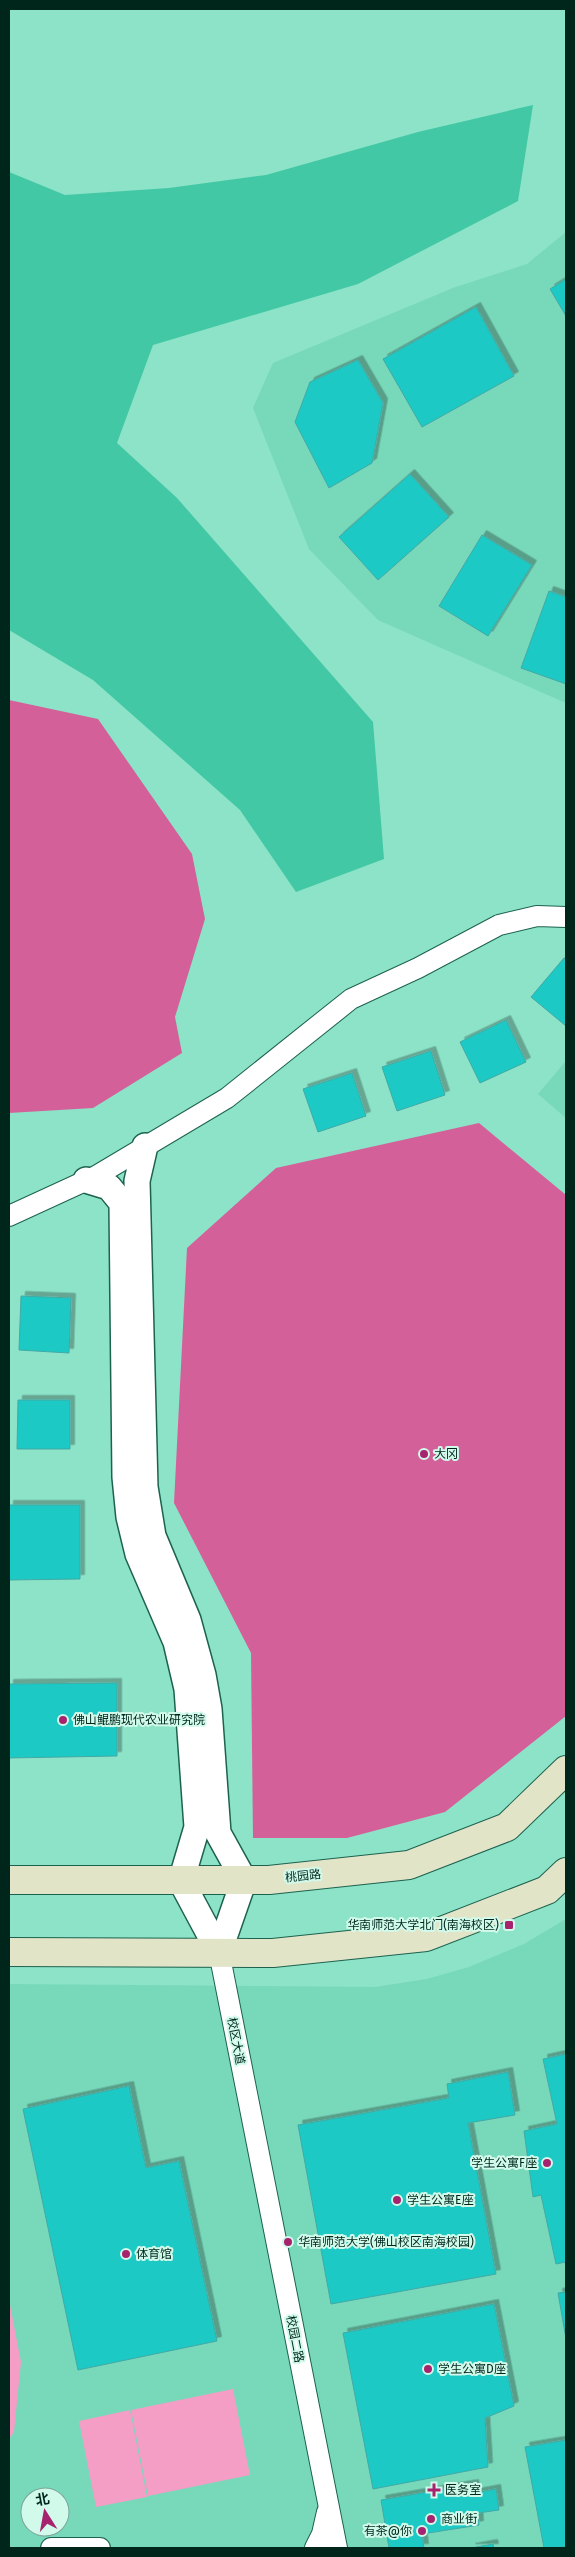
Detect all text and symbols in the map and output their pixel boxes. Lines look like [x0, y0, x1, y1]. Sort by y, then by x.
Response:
place label: 大冈 [434, 1447, 458, 1461]
marker: 大冈 [418, 1448, 430, 1460]
place label: 佛山鲲鹏现代农业研究院 [73, 1713, 205, 1727]
marker: 佛山鲲鹏现代农业研究院 [57, 1714, 69, 1726]
street label: 桃园路 [284, 1867, 322, 1885]
place label: 华南师范大学北门(南海校区) [347, 1918, 499, 1932]
marker: 华南师范大学北门(南海校区) [503, 1919, 515, 1931]
street label: 校区大道 [225, 2016, 247, 2066]
place label: 学生公寓F座 [471, 2156, 537, 2170]
marker: 学生公寓F座 [541, 2157, 553, 2169]
place label: 学生公寓E座 [407, 2193, 473, 2207]
marker: 学生公寓E座 [391, 2194, 403, 2206]
place label: 华南师范大学(佛山校区南海校园) [298, 2235, 474, 2249]
marker: 华南师范大学(佛山校区南海校园) [282, 2236, 294, 2248]
place label: 体育馆 [136, 2247, 172, 2261]
marker: 体育馆 [120, 2248, 132, 2260]
street label: 校园二路 [284, 2314, 306, 2364]
place label: 学生公寓D座 [438, 2362, 506, 2376]
marker: 学生公寓D座 [422, 2363, 434, 2375]
marker: 医务室 [427, 2483, 441, 2497]
place label: 医务室 [445, 2483, 481, 2497]
north arrow [20, 2487, 70, 2537]
text: 北 [34, 2490, 51, 2509]
place label: 商业街 [441, 2512, 477, 2526]
marker: 商业街 [425, 2513, 437, 2525]
place label: 有茶@你 [364, 2524, 412, 2538]
marker: 有茶@你 [416, 2525, 428, 2537]

